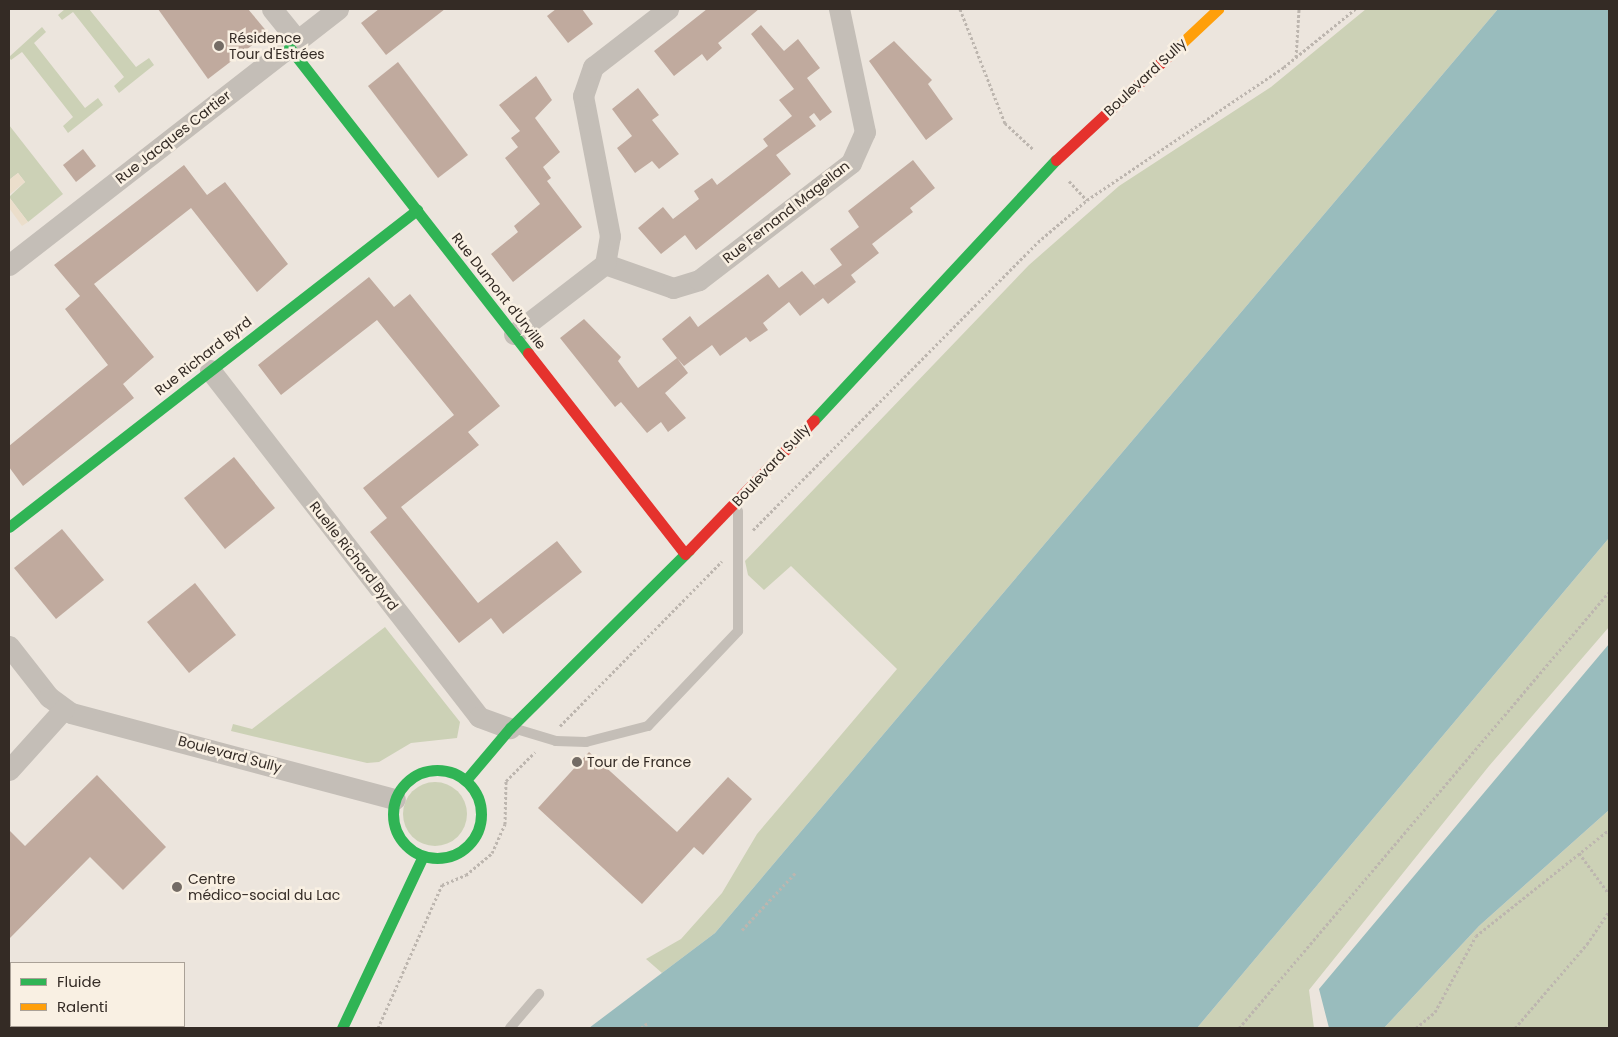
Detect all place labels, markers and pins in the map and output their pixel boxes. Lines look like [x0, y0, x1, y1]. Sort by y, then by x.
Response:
place label: Résidence Tour d'Estrées [229, 30, 325, 62]
marker: Résidence Tour d'Estrées [213, 40, 225, 52]
place label: Tour de France [587, 754, 691, 770]
marker: Tour de France [571, 756, 583, 768]
place label: Centre médico-social du Lac [188, 871, 340, 904]
marker: Centre médico-social du Lac [170, 880, 184, 894]

